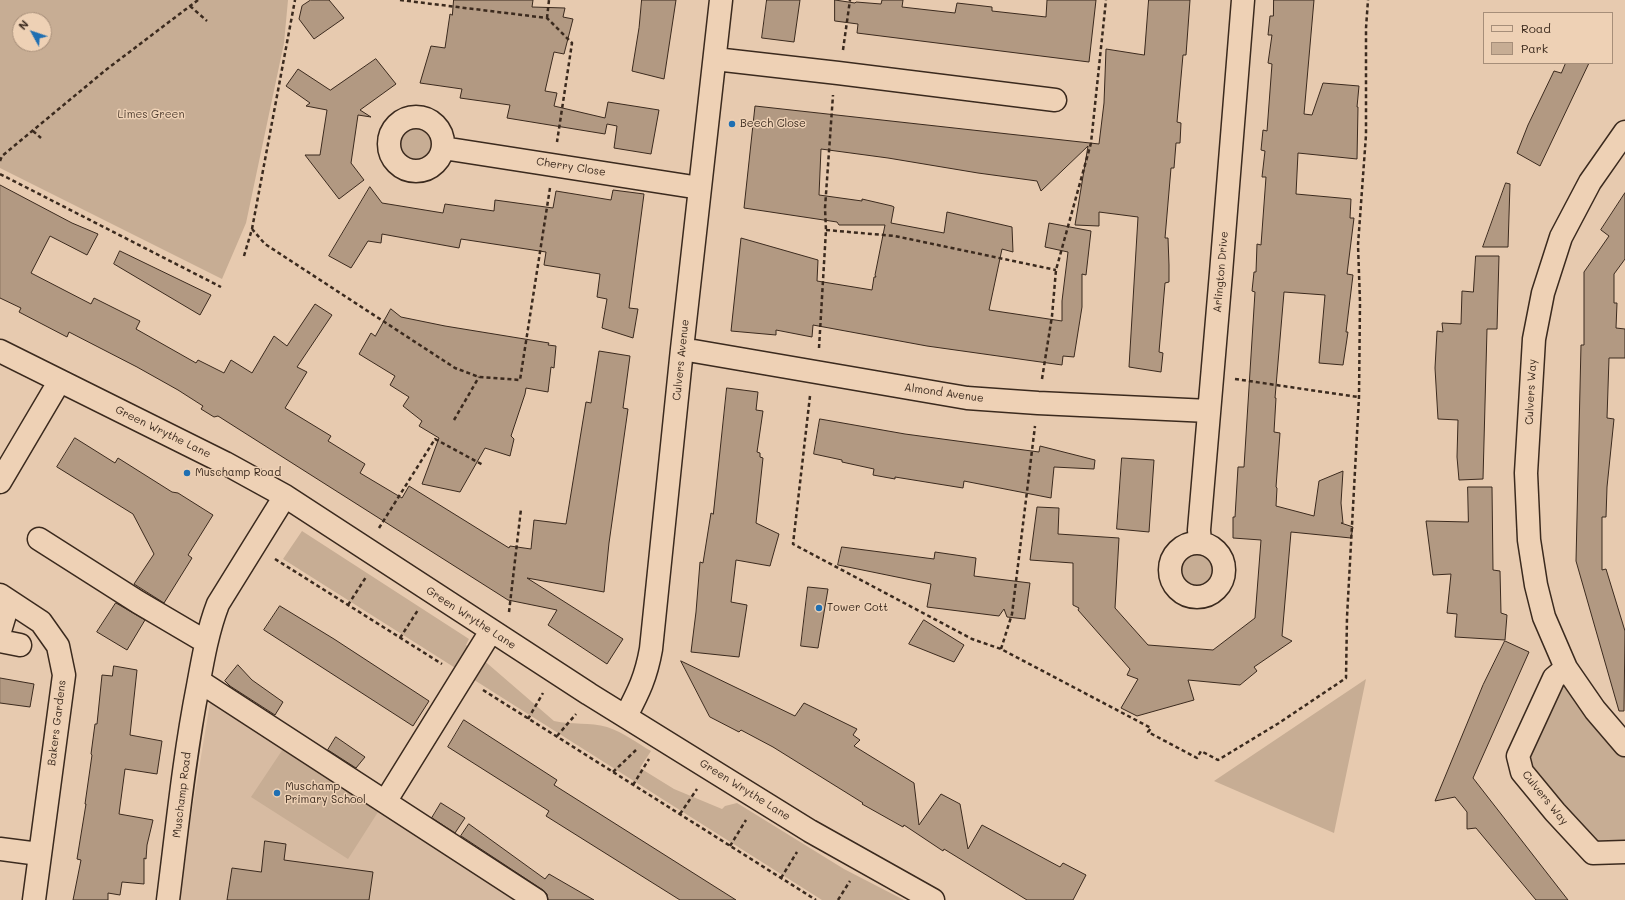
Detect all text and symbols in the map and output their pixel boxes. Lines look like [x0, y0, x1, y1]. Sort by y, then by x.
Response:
north arrow [12, 12, 52, 52]
legend [1483, 12, 1613, 64]
text: N [15, 17, 32, 33]
text: Road [1521, 20, 1551, 36]
text: Park [1521, 40, 1548, 56]
park label: Limes Green [118, 108, 184, 122]
place label: Beech Close [740, 117, 806, 131]
marker: Beech Close [727, 119, 737, 129]
street label: Cherry Close [535, 155, 607, 179]
street label: Arlington Drive [1211, 231, 1231, 313]
street label: Culvers Avenue [670, 319, 692, 401]
street label: Culvers Way [1523, 359, 1539, 425]
street label: Almond Avenue [903, 381, 985, 405]
street label: Green Wrythe Lane [113, 403, 213, 461]
place label: Muschamp Road [195, 466, 281, 480]
marker: Muschamp Road [182, 468, 192, 478]
street label: Green Wrythe Lane [423, 584, 519, 652]
place label: Tower Cott [827, 601, 888, 615]
marker: Tower Cott [814, 603, 824, 613]
street label: Bakers Gardens [45, 679, 69, 767]
street label: Muschamp Road [170, 751, 194, 839]
street label: Green Wrythe Lane [697, 757, 793, 823]
street label: Culvers Way [1519, 768, 1571, 828]
place label: Muschamp Primary School [285, 780, 366, 806]
marker: Muschamp Primary School [272, 788, 282, 798]

